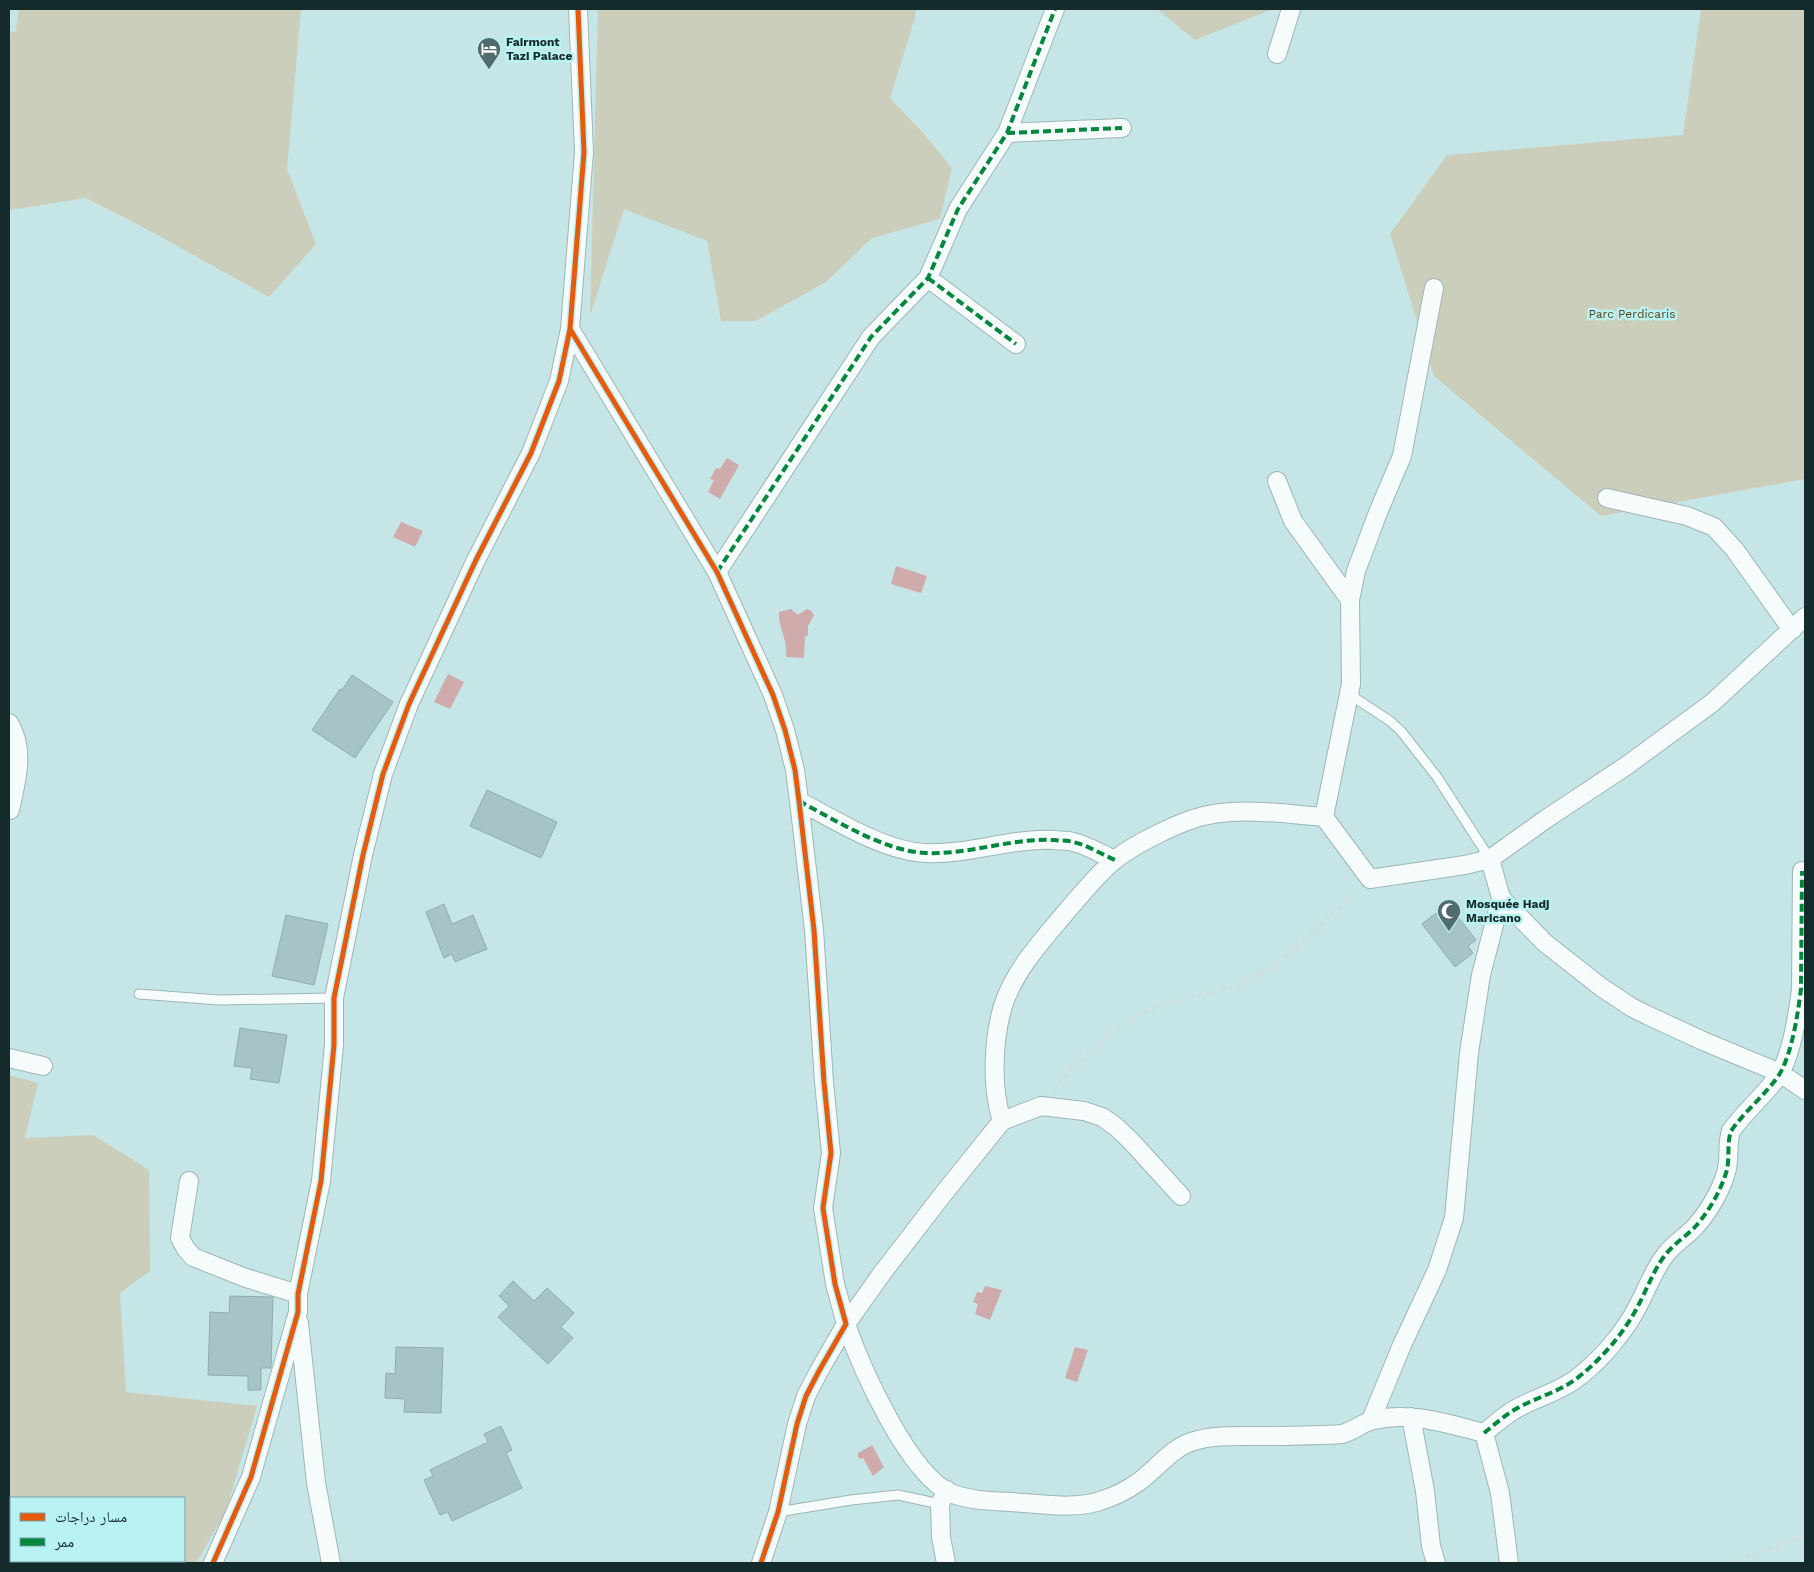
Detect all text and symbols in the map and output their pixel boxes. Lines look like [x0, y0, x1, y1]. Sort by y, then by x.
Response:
place label: Fairmont Tazi Palace [506, 35, 573, 63]
hotel icon: Fairmont Tazi Palace [476, 36, 502, 70]
park label: Parc Perdicaris [1588, 307, 1676, 321]
place label: Mosquée Hadj Maricano [1466, 897, 1550, 925]
mosque icon: Mosquée Hadj Maricano [1436, 898, 1462, 932]
legend [10, 1497, 185, 1562]
text: مسار دراجات [55, 1508, 127, 1526]
text: ممر [54, 1533, 74, 1551]

